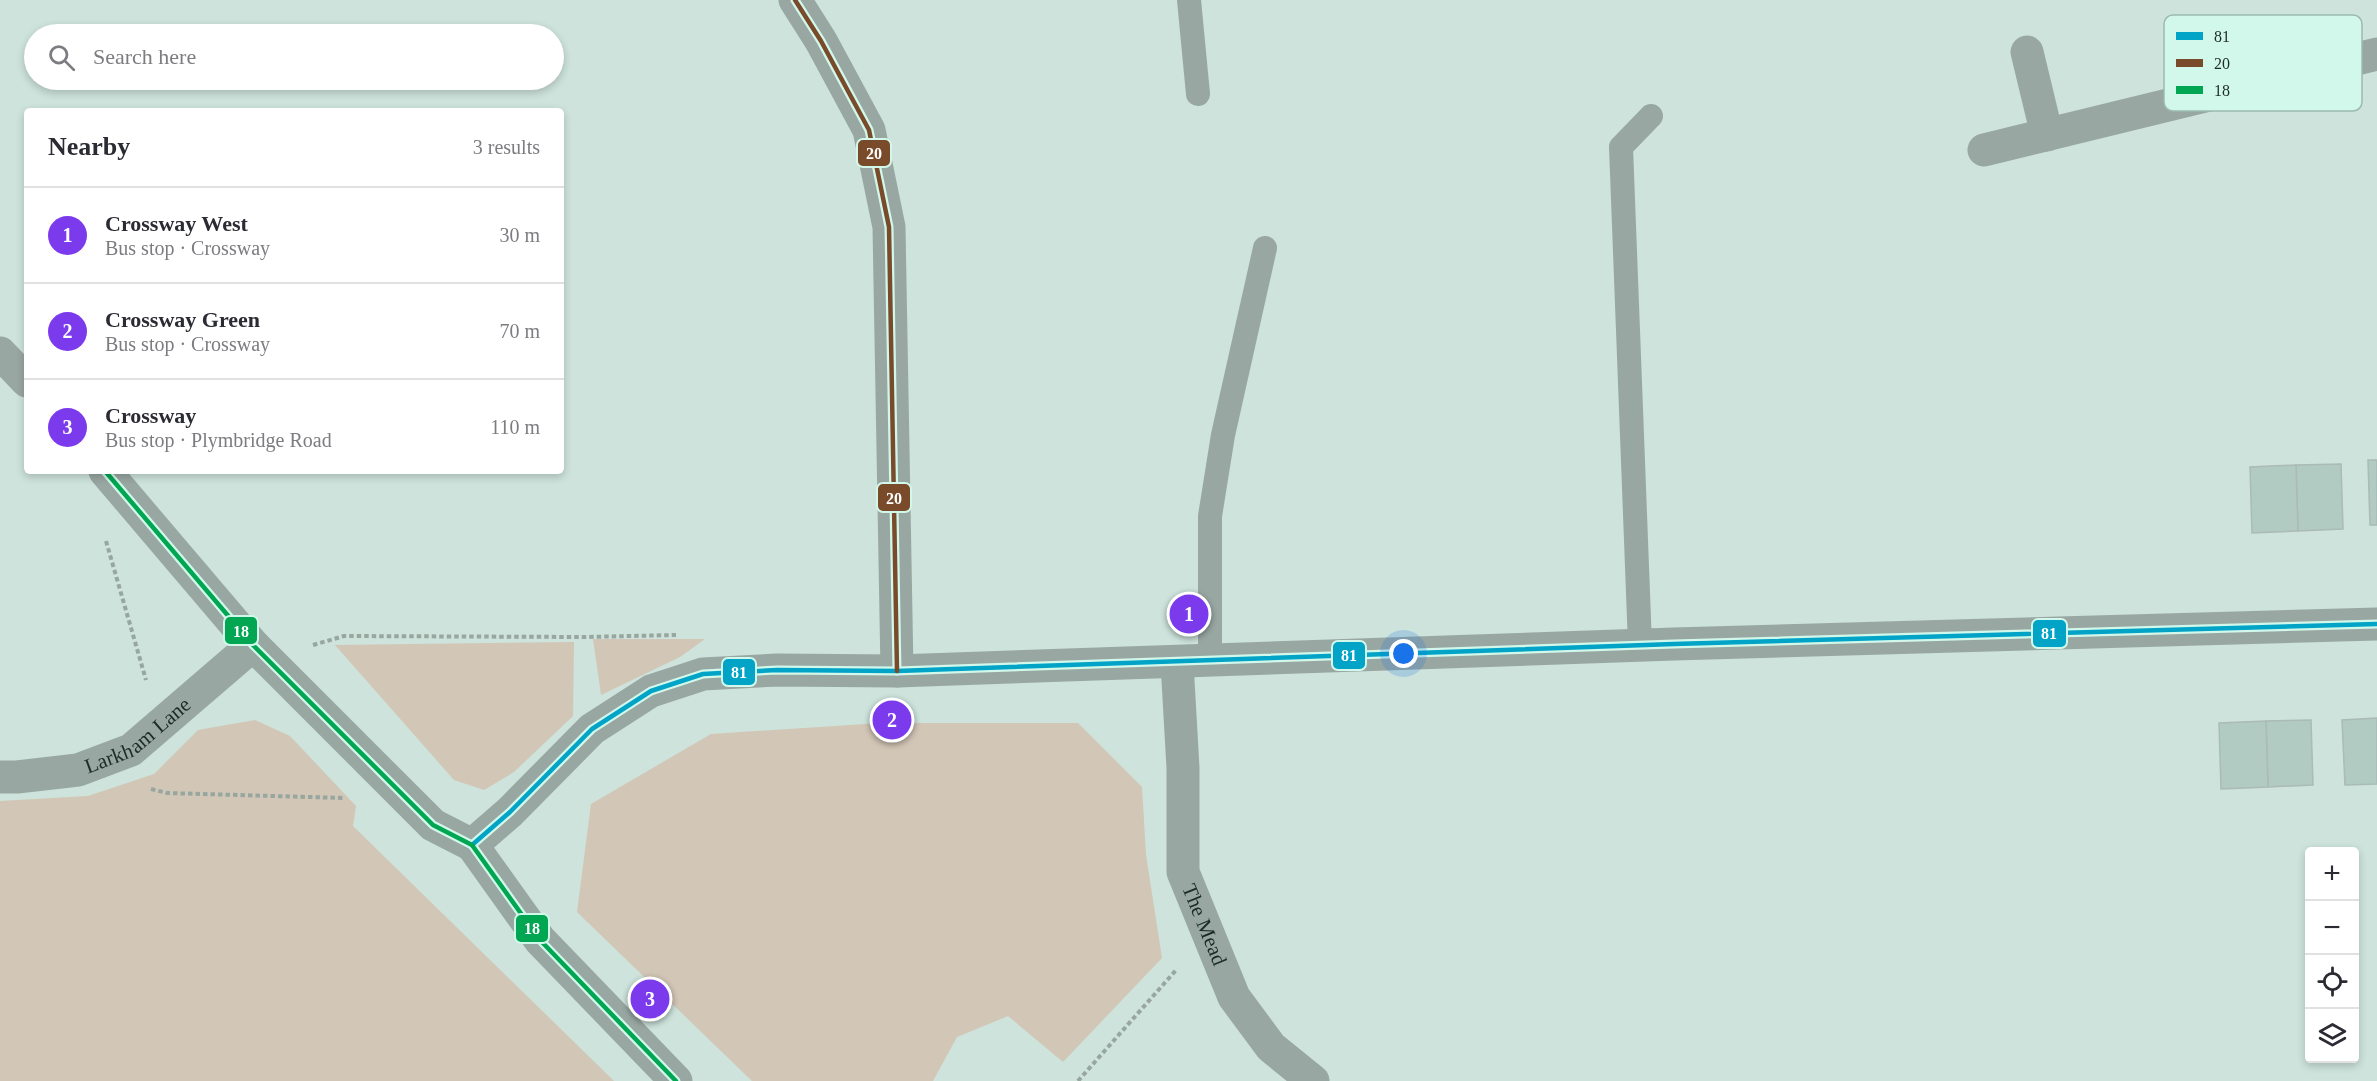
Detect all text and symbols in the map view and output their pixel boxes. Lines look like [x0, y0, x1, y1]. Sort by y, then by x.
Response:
legend [2164, 15, 2362, 111]
search box [24, 24, 564, 90]
text: 81 [2214, 28, 2230, 45]
icon: search [45, 41, 78, 74]
text: Search here [93, 44, 196, 69]
text: 20 [2214, 55, 2230, 72]
text: 18 [2214, 82, 2230, 99]
text: Nearby [48, 132, 130, 161]
text: 3 results [473, 136, 540, 158]
line badge: 20 [857, 139, 891, 167]
text: 20 [866, 145, 882, 162]
text: Crossway West [105, 211, 248, 236]
text: 1 [63, 224, 73, 246]
text: 30 m [499, 224, 540, 246]
text: Bus stop · Crossway [105, 237, 270, 259]
text: Crossway Green [105, 307, 260, 332]
text: 2 [63, 320, 73, 342]
text: 70 m [499, 320, 540, 342]
text: Bus stop · Crossway [105, 333, 270, 355]
text: Crossway [105, 403, 196, 428]
text: 3 [63, 416, 73, 438]
text: 110 m [490, 416, 540, 438]
text: Bus stop · Plymbridge Road [105, 429, 332, 451]
line badge: 20 [877, 483, 911, 512]
text: 20 [886, 490, 902, 507]
pin: 1 [1170, 592, 1208, 636]
line badge: 18 [224, 616, 258, 645]
line badge: 81 [2032, 619, 2067, 648]
text: 18 [233, 623, 249, 640]
text: 81 [2041, 625, 2057, 642]
your location [1389, 639, 1418, 668]
line badge: 81 [1332, 641, 1366, 670]
text: 81 [1341, 647, 1357, 664]
line badge: 81 [722, 658, 756, 686]
text: 81 [731, 664, 747, 681]
street label: Larkham Lane [81, 692, 195, 778]
pin: 2 [872, 698, 912, 742]
map controls [2305, 847, 2359, 1063]
button: + [2305, 847, 2359, 901]
street label: The Mead [1177, 880, 1232, 969]
button: − [2305, 901, 2359, 955]
line badge: 18 [515, 914, 549, 943]
text: 18 [524, 920, 540, 937]
button: locate [2305, 955, 2359, 1009]
pin: 3 [630, 976, 670, 1022]
button: layers [2305, 1009, 2359, 1063]

